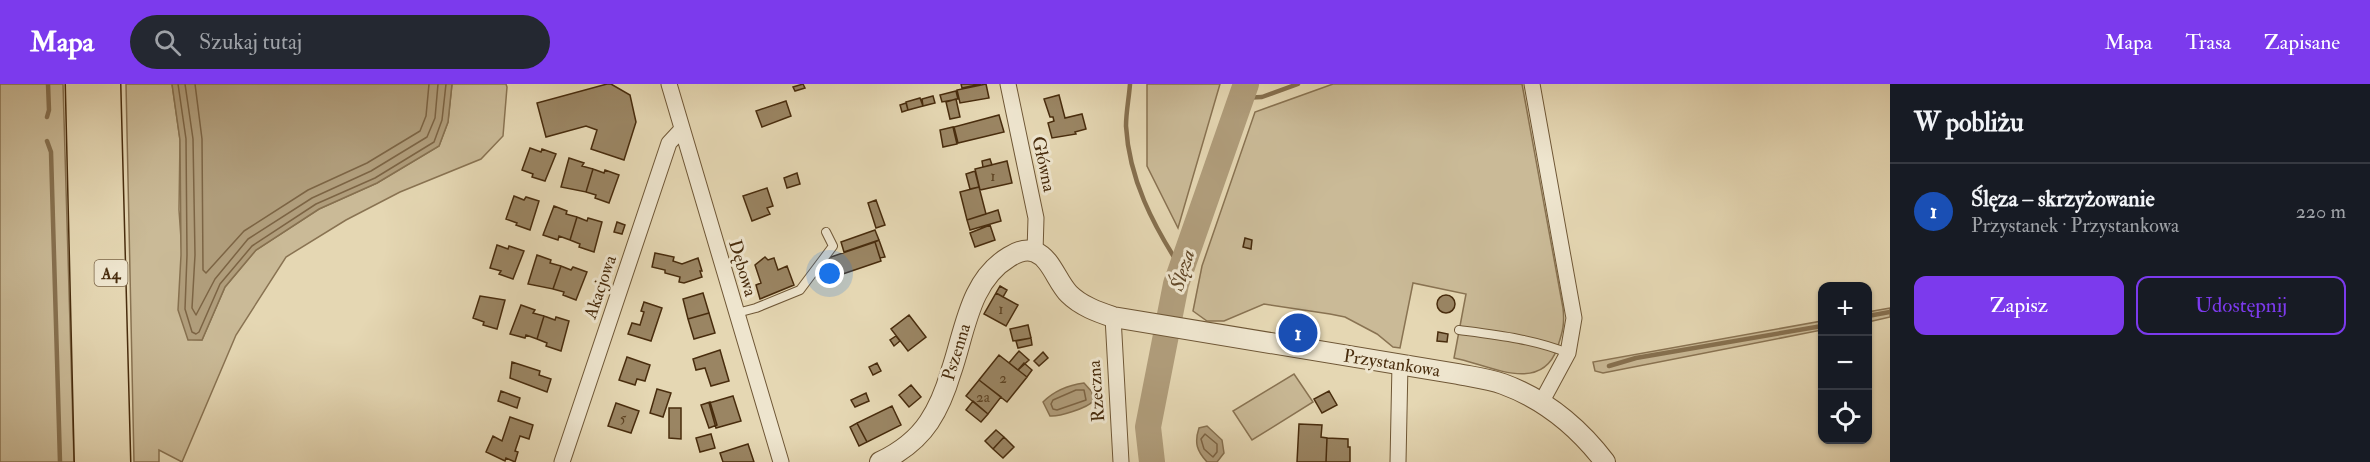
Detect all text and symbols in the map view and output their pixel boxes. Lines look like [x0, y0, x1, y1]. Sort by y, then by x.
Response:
search box [130, 15, 550, 69]
text: Mapa [30, 25, 94, 60]
icon: search [151, 26, 184, 59]
text: Szukaj tutaj [199, 28, 302, 56]
text: Mapa [2104, 29, 2152, 56]
text: Trasa [2185, 29, 2231, 56]
text: Zapisane [2264, 29, 2340, 56]
text: W pobliżu [1914, 107, 2024, 139]
street label: Główna [1026, 134, 1061, 194]
house number: 1 [990, 167, 996, 186]
text: Ślęza – skrzyżowanie [1971, 185, 2155, 213]
text: 1 [1930, 199, 1937, 224]
text: 220 m [2296, 199, 2346, 224]
text: Przystanek · Przystankowa [1971, 213, 2179, 238]
street label: Dębowa [723, 237, 762, 300]
water label: Ślęza [1164, 247, 1201, 295]
street label: Akacjowa [579, 252, 622, 323]
your location [815, 259, 844, 288]
road number: A4 [94, 260, 128, 286]
button: Zapisz [1914, 276, 2124, 335]
button: Udostępnij [2136, 276, 2346, 335]
map controls [1818, 282, 1872, 444]
button: + [1818, 282, 1872, 336]
house number: 1 [998, 300, 1004, 319]
pin: 1 [1278, 310, 1318, 356]
street label: Pszenna [937, 320, 976, 384]
button: − [1818, 336, 1872, 390]
street label: Przystankowa [1342, 344, 1443, 383]
street label: Rzeczna [1083, 359, 1110, 423]
house number: 2 [999, 369, 1007, 388]
house number: 2a [976, 388, 991, 407]
button: locate [1818, 390, 1872, 444]
house number: 5 [620, 409, 627, 428]

